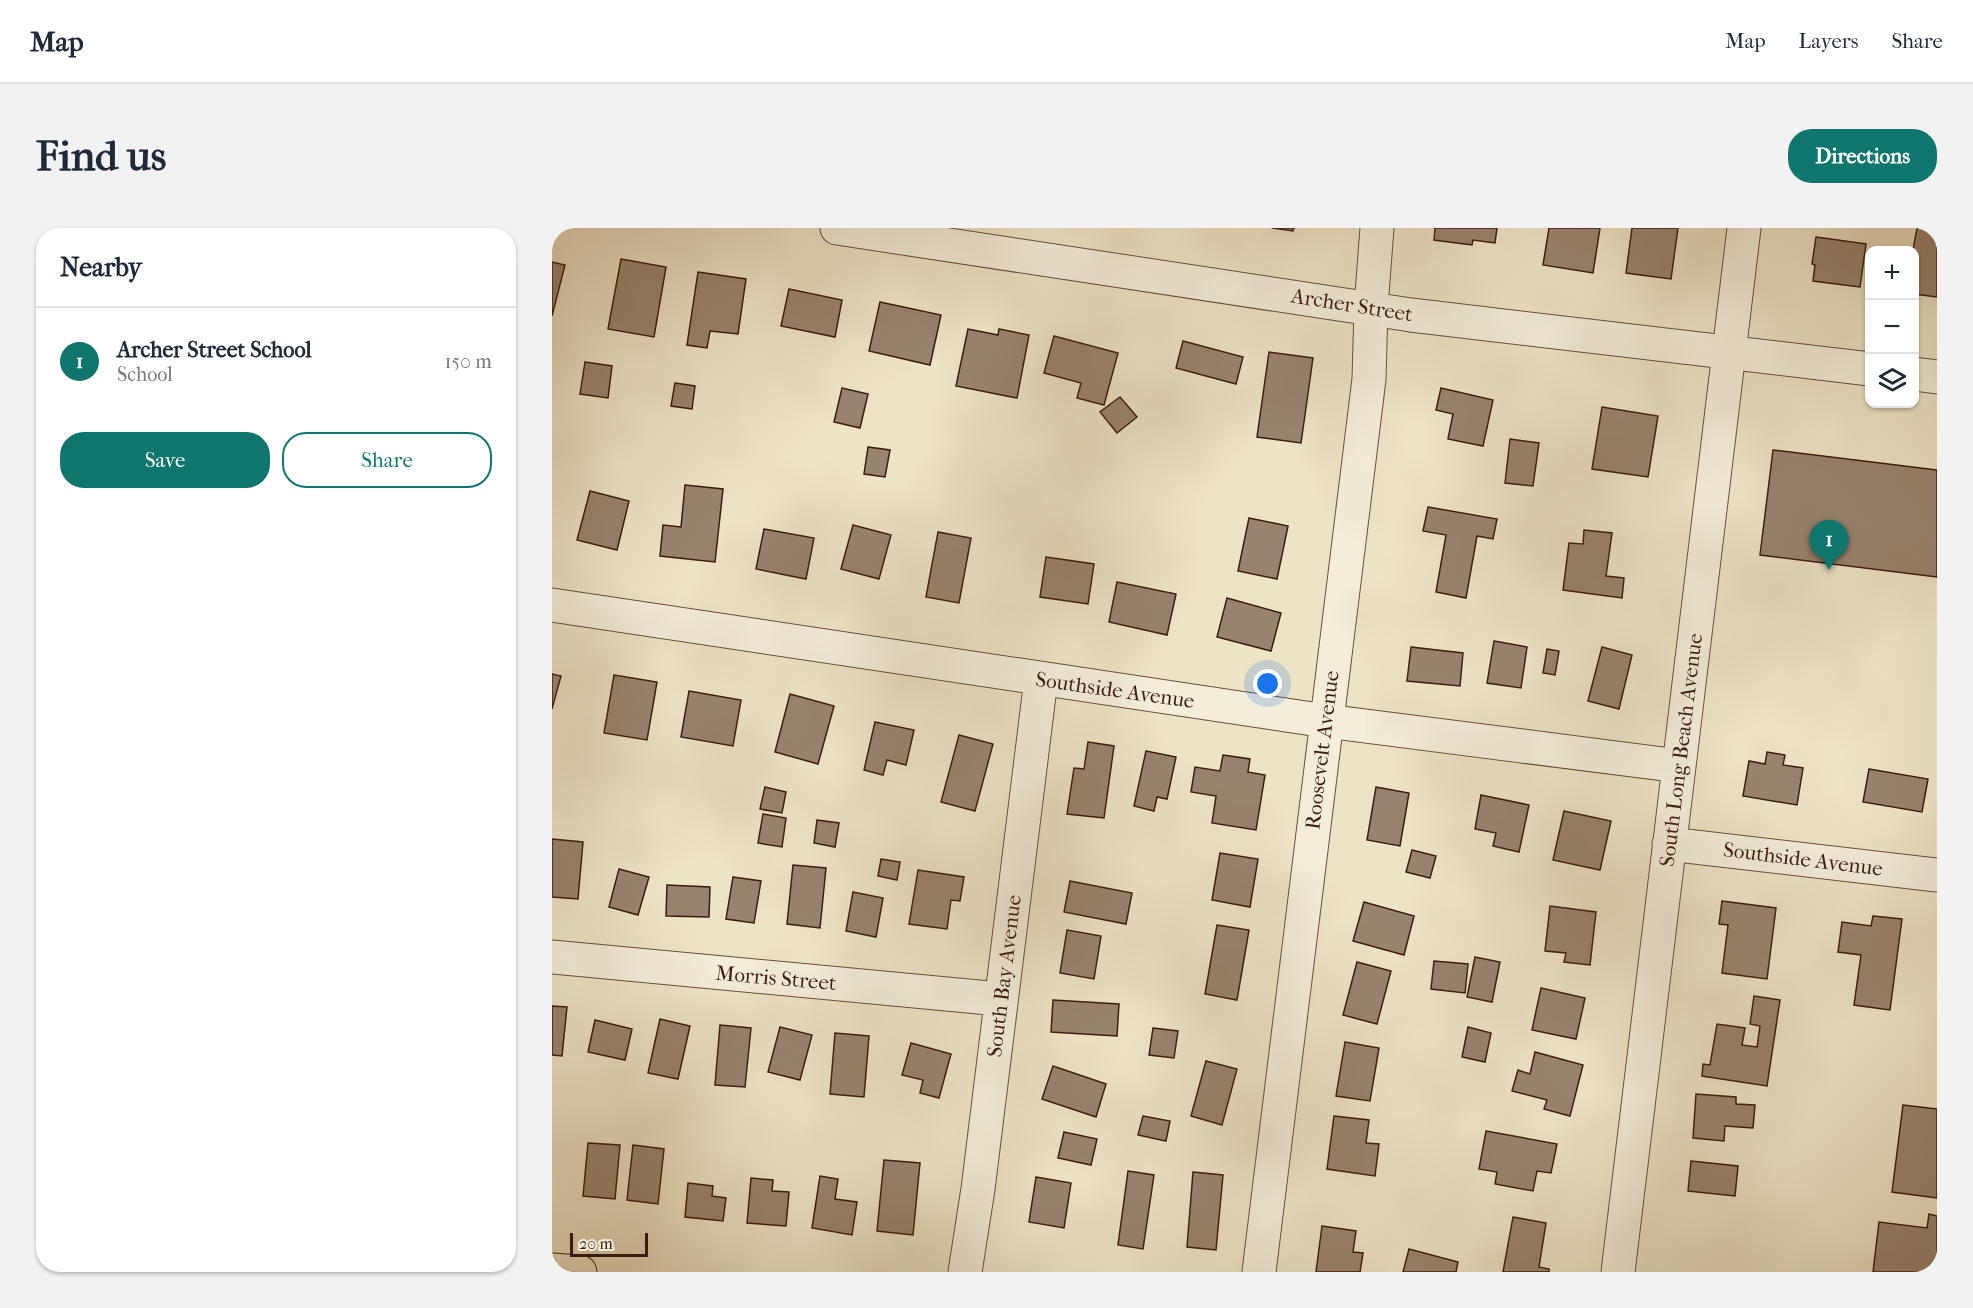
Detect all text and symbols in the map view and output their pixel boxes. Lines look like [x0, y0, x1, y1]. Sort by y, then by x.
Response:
text: Map [30, 25, 84, 58]
text: Map [1725, 29, 1766, 53]
text: Layers [1799, 29, 1858, 53]
text: Share [1891, 29, 1943, 53]
button: Directions [1788, 129, 1937, 183]
text: Find us [36, 132, 166, 181]
map controls [1865, 246, 1919, 408]
button: + [1865, 246, 1919, 300]
text: Nearby [60, 252, 142, 283]
street label: Archer Street [1289, 283, 1415, 327]
button: − [1865, 300, 1919, 354]
text: Archer Street School [117, 337, 312, 363]
text: 1 [76, 350, 83, 373]
text: 150 m [444, 350, 492, 373]
button: layers [1865, 354, 1919, 408]
text: School [117, 363, 173, 386]
button: Save [60, 432, 270, 488]
button: Share [282, 432, 492, 488]
pin: 1 [1810, 520, 1848, 570]
street label: South Long Beach Avenue [1655, 632, 1707, 868]
street label: Southside Avenue [1034, 667, 1196, 713]
your location [1253, 669, 1282, 698]
street label: Roosevelt Avenue [1300, 669, 1344, 831]
street label: Southside Avenue [1722, 837, 1884, 881]
street label: South Bay Avenue [982, 893, 1026, 1059]
street label: Morris Street [715, 961, 838, 995]
scale bar [570, 1230, 648, 1258]
text: 20 m [579, 1234, 613, 1253]

